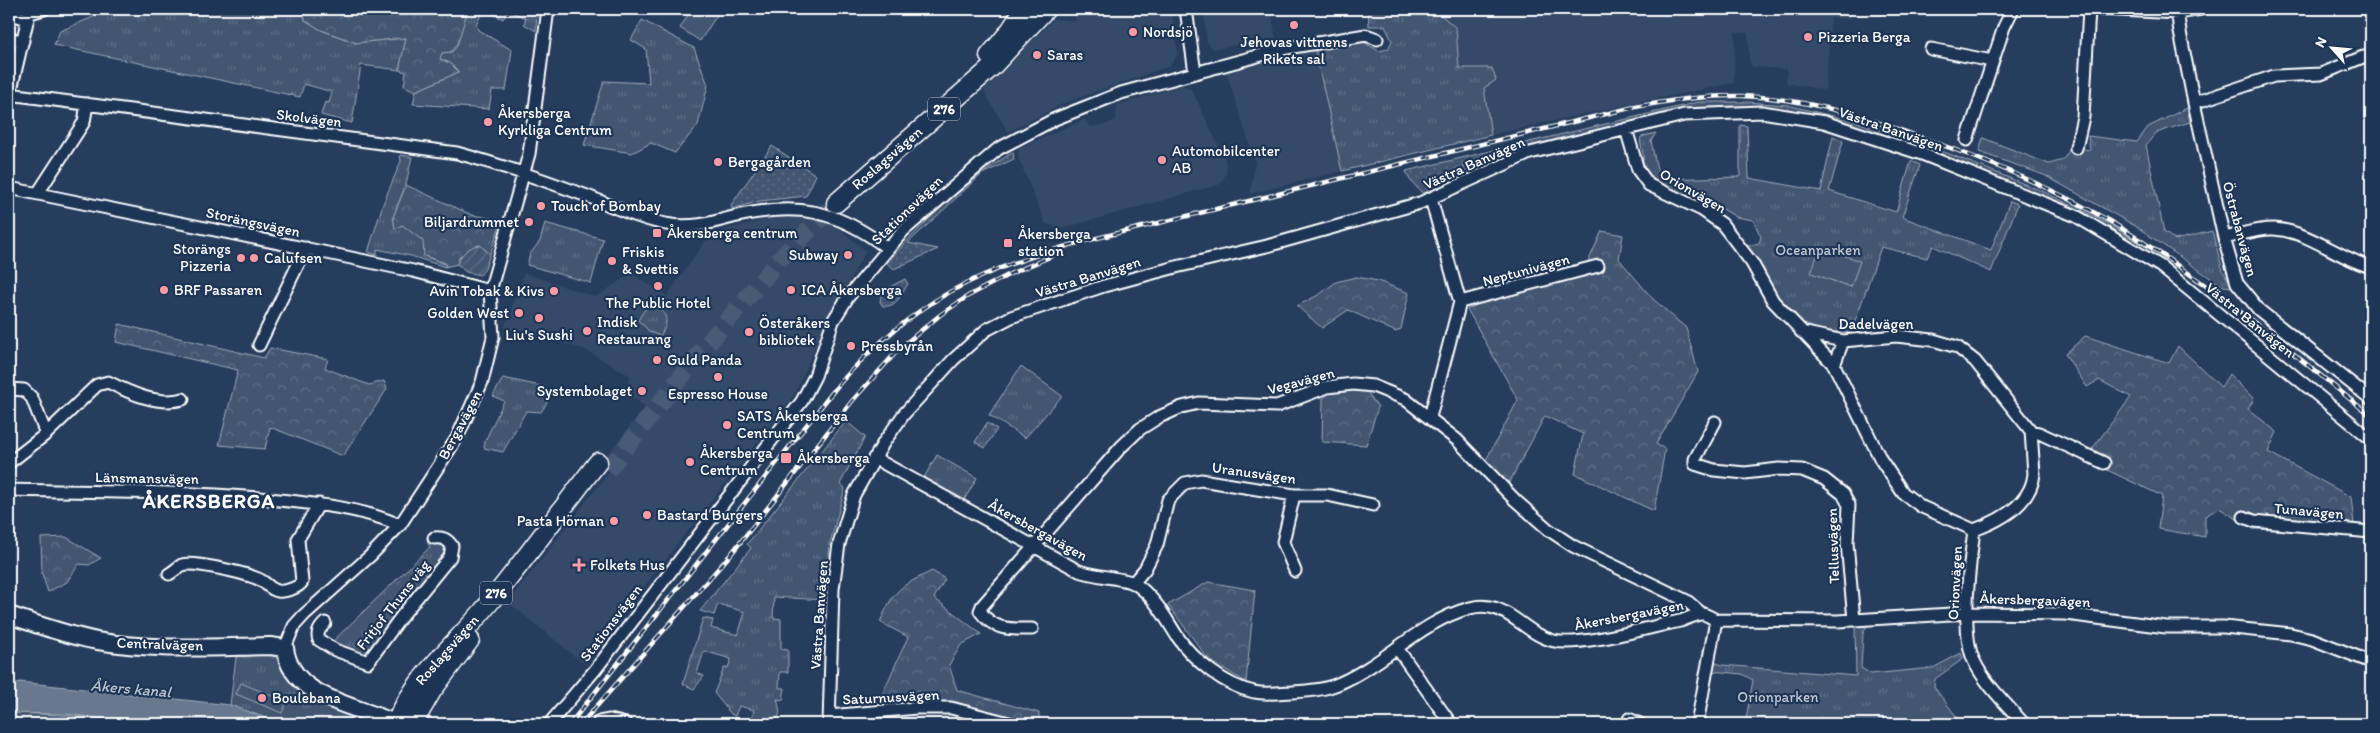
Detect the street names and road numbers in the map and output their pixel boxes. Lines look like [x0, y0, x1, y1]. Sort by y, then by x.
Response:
road number: 276 [928, 98, 960, 120]
street label: Västra Banvägen [1836, 103, 1946, 155]
street label: Skolvägen [275, 105, 343, 131]
street label: Roslagsvägen [848, 122, 926, 193]
street label: Västra Banvägen [1420, 132, 1528, 193]
street label: Orionvägen [1656, 165, 1730, 217]
street label: Stationsvägen [868, 171, 947, 249]
street label: Östrabanvägen [2219, 179, 2261, 279]
street label: Storängsvägen [204, 203, 302, 241]
street label: Neptunivägen [1481, 250, 1572, 290]
street label: Västra Banvägen [1033, 252, 1143, 302]
street label: Västra Banvägen [2202, 279, 2298, 362]
street label: Dadelvägen [1838, 315, 1914, 333]
street label: Vegavägen [1266, 363, 1337, 399]
street label: Bergavägen [434, 387, 486, 463]
street label: Uranusvägen [1211, 458, 1298, 488]
street label: Länsmansvägen [95, 468, 199, 488]
street label: Åkersbergavägen [985, 495, 1091, 565]
street label: Tunavägen [2274, 499, 2345, 523]
street label: Tellusvägen [1823, 507, 1843, 584]
street label: Orionvägen [1944, 546, 1966, 620]
street label: Fritjof Thuns väg [352, 556, 434, 653]
street label: Västra Banvägen [806, 559, 832, 670]
street label: Stationsvägen [576, 580, 646, 665]
road number: 276 [480, 582, 512, 604]
street label: Åkersbergavägen [1979, 589, 2091, 611]
street label: Åkersbergavägen [1573, 595, 1686, 634]
street label: Roslagsvägen [412, 611, 483, 689]
street label: Centralvägen [116, 633, 204, 655]
street label: Saturnusvägen [842, 685, 941, 709]

